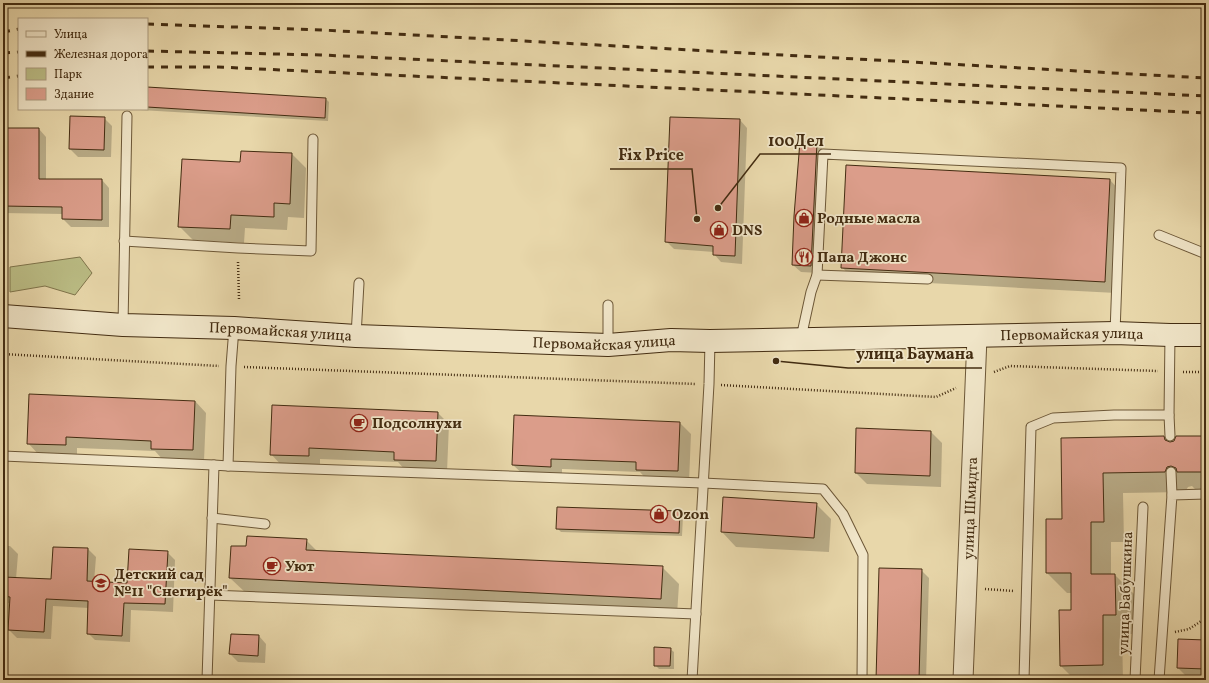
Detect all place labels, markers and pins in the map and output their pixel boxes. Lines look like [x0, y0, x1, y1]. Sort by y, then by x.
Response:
callout: 100Дел [760, 126, 831, 154]
callout: Fix Price [610, 141, 692, 169]
shop icon: Родные масла [794, 208, 814, 228]
place label: Родные масла [817, 209, 920, 230]
shop icon: DNS [709, 220, 729, 240]
place label: DNS [732, 221, 762, 242]
restaurant icon: Папа Джонс [794, 247, 814, 267]
place label: Папа Джонс [817, 248, 907, 269]
callout: улица Баумана [848, 340, 982, 368]
cafe icon: Подсолнухи [349, 413, 369, 433]
place label: Подсолнухи [372, 414, 462, 435]
shop icon: Ozon [649, 504, 669, 524]
place label: Ozon [672, 505, 709, 526]
cafe icon: Уют [262, 556, 282, 576]
place label: Уют [285, 557, 315, 578]
place label: Детский сад №11 "Снегирёк" [114, 565, 228, 603]
school or university icon: Детский сад №11 "Снегирёк" [91, 573, 111, 593]

